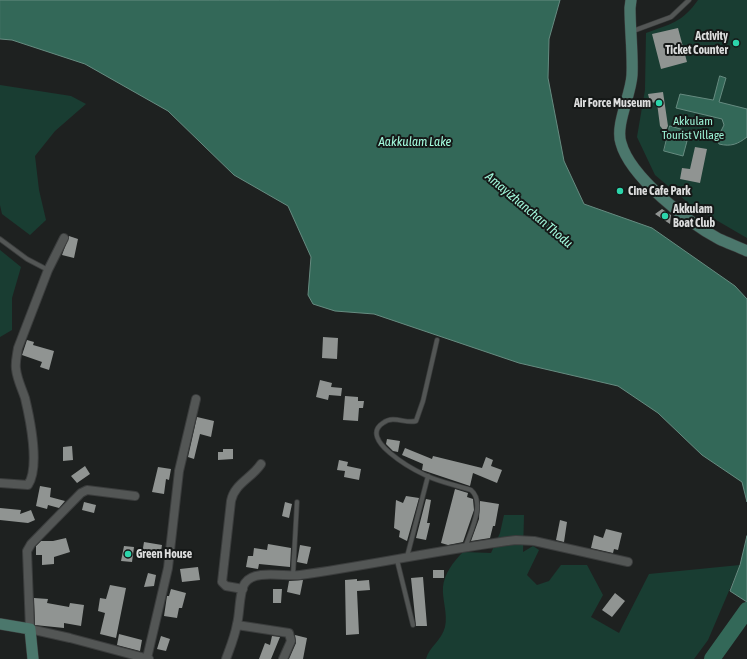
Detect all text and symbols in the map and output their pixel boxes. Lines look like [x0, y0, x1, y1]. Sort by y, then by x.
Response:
place label: Activity Ticket Counter [665, 29, 728, 57]
marker: Activity Ticket Counter [731, 38, 741, 48]
place label: Air Force Museum [574, 96, 651, 110]
marker: Air Force Museum [654, 98, 664, 108]
park label: Akkulam Tourist Village [662, 114, 724, 142]
water label: Aakkulam Lake [378, 134, 452, 150]
water label: Amayizhanchan Thodu [482, 169, 576, 251]
place label: Cine Cafe Park [628, 184, 690, 198]
marker: Cine Cafe Park [615, 186, 625, 196]
place label: Akkulam Boat Club [673, 202, 715, 230]
marker: Akkulam Boat Club [660, 211, 670, 221]
place label: Green House [136, 547, 192, 561]
marker: Green House [123, 549, 133, 559]

